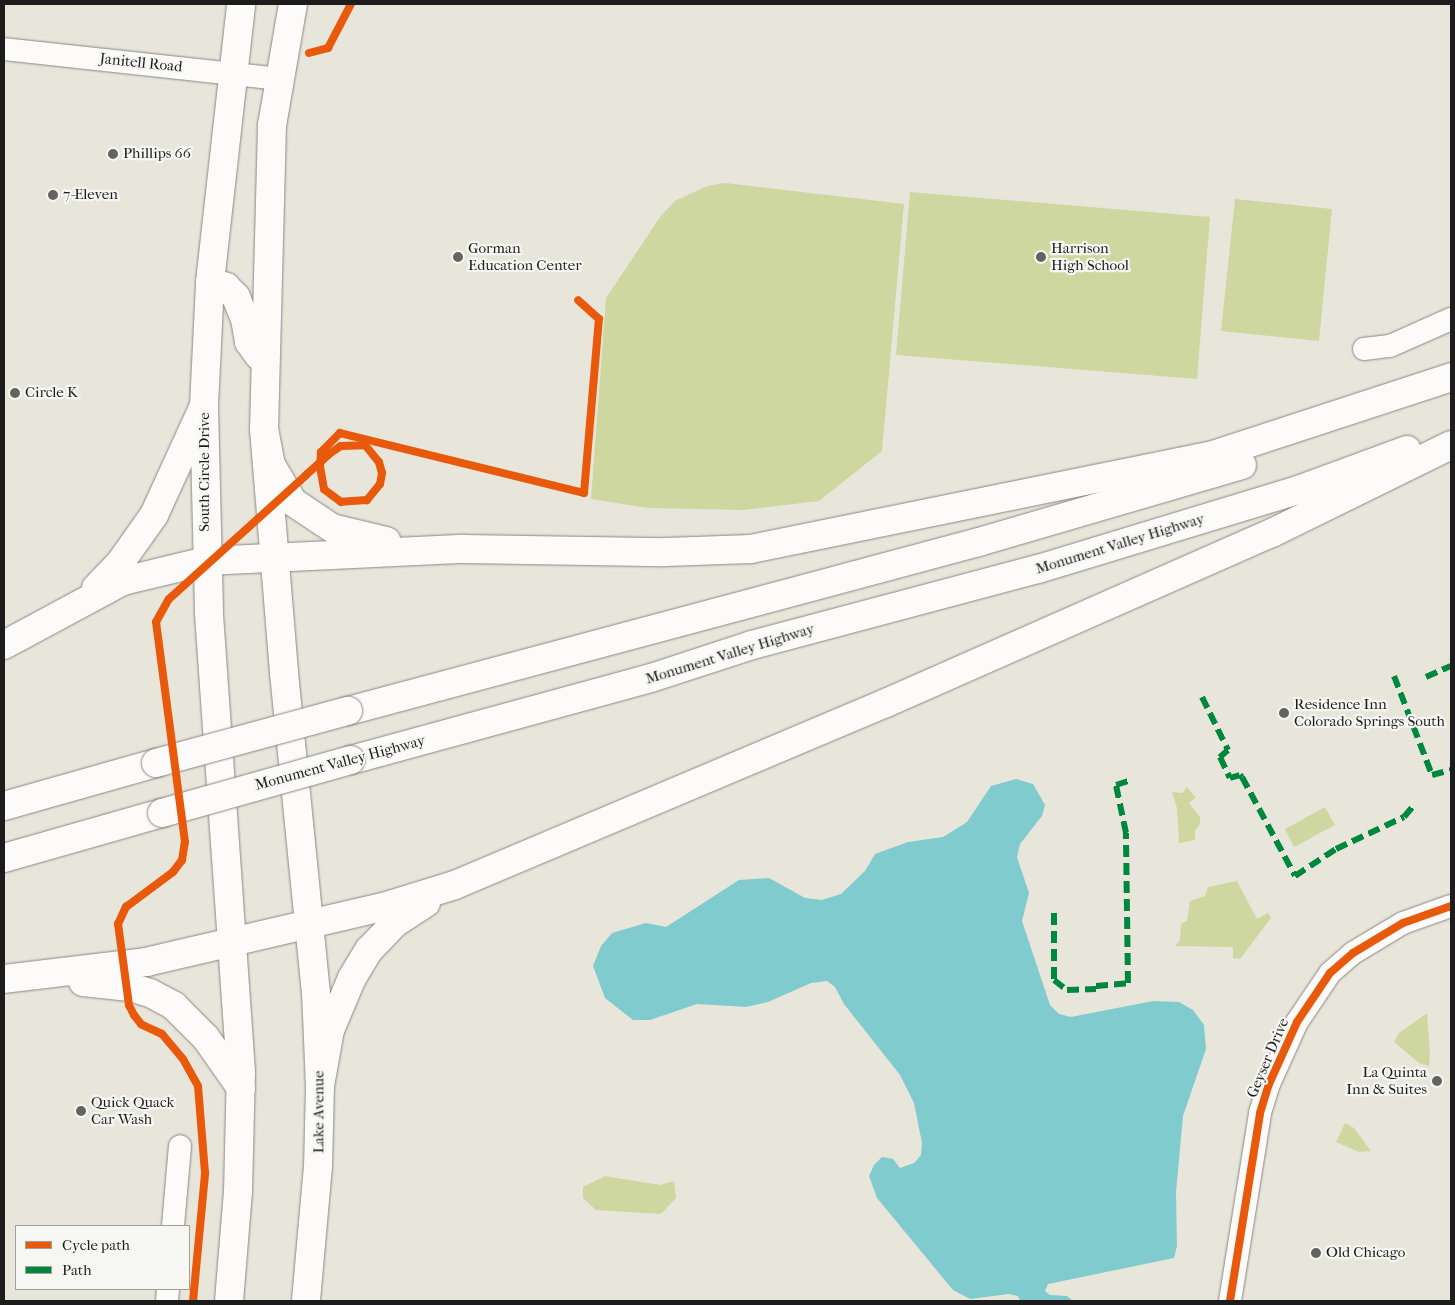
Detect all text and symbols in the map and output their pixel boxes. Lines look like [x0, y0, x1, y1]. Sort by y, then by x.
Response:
street label: Janitell Road [99, 50, 183, 76]
place label: Phillips 66 [123, 145, 191, 163]
marker: Phillips 66 [107, 148, 119, 160]
place label: 7-Eleven [63, 186, 118, 204]
marker: 7-Eleven [47, 189, 59, 201]
place label: Gorman Education Center [468, 239, 582, 274]
place label: Harrison High School [1051, 239, 1129, 274]
marker: Gorman Education Center [452, 251, 464, 263]
marker: Harrison High School [1035, 251, 1047, 263]
place label: Circle K [25, 384, 78, 402]
marker: Circle K [9, 387, 21, 399]
street label: South Circle Drive [196, 412, 214, 532]
street label: Monument Valley Highway [1033, 510, 1207, 578]
street label: Monument Valley Highway [643, 620, 817, 688]
place label: Residence Inn Colorado Springs South [1294, 695, 1445, 730]
marker: Residence Inn Colorado Springs South [1278, 707, 1290, 719]
street label: Monument Valley Highway [253, 732, 427, 794]
street label: Geyser Drive [1243, 1015, 1293, 1101]
place label: La Quinta Inn & Suites [1346, 1063, 1427, 1098]
street label: Lake Avenue [310, 1071, 328, 1153]
marker: La Quinta Inn & Suites [1431, 1075, 1443, 1087]
place label: Quick Quack Car Wash [91, 1093, 174, 1128]
marker: Quick Quack Car Wash [75, 1105, 87, 1117]
legend [15, 1225, 190, 1290]
text: Cycle path [62, 1236, 130, 1254]
place label: Old Chicago [1326, 1244, 1405, 1262]
marker: Old Chicago [1310, 1247, 1322, 1259]
text: Path [62, 1261, 92, 1279]

